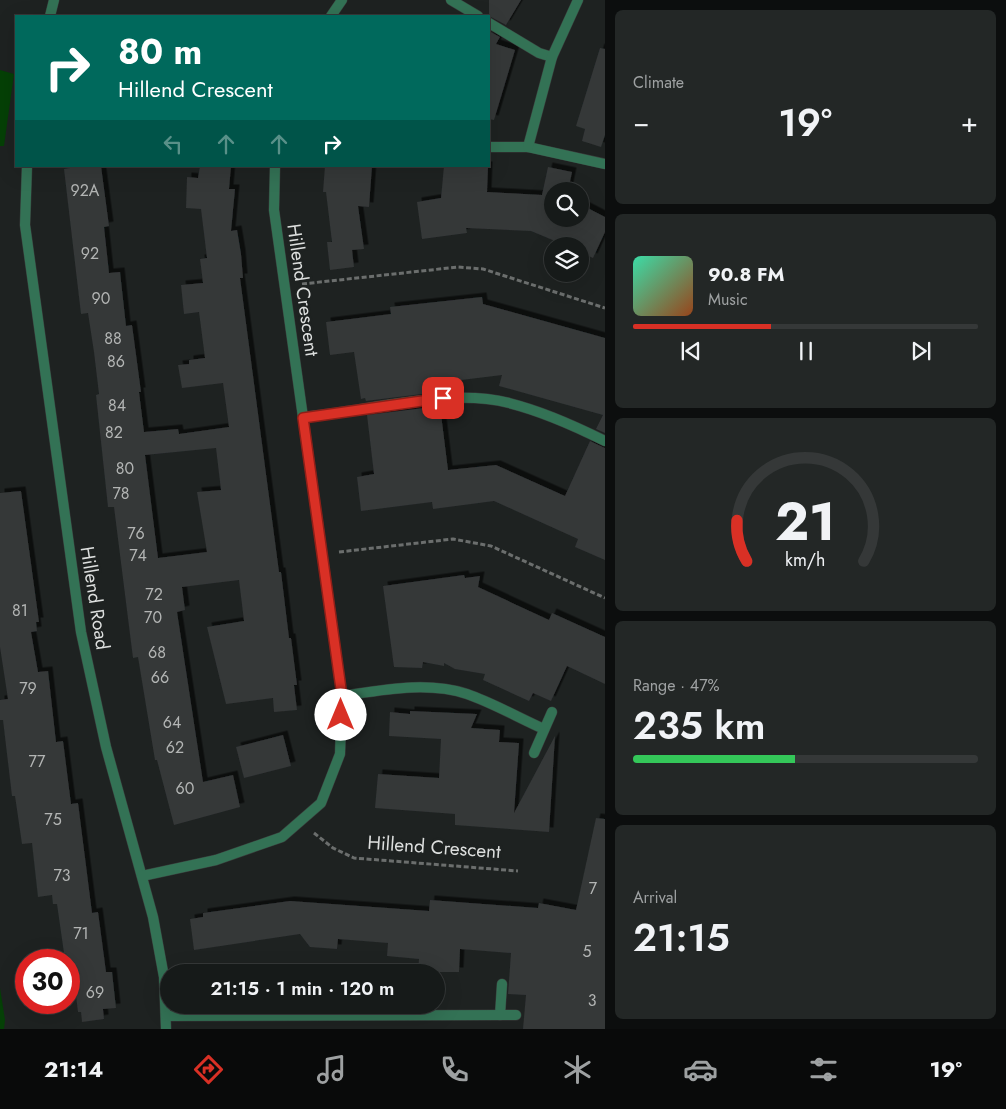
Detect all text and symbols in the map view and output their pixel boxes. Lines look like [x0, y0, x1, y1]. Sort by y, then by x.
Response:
text: 80 m [118, 27, 202, 77]
icon: right [35, 35, 100, 100]
text: Climate [633, 71, 684, 94]
text: Hillend Crescent [118, 73, 273, 105]
text: 19° [778, 95, 832, 150]
text: − [633, 102, 650, 143]
text: + [961, 102, 978, 143]
icon: left [159, 130, 187, 158]
icon: ahead [212, 130, 240, 158]
icon: ahead [265, 130, 293, 158]
icon: right [318, 130, 346, 158]
house number: 92A [71, 179, 100, 202]
map controls [544, 182, 589, 282]
button: search [544, 182, 589, 227]
street label: Hillend Crescent [280, 222, 326, 358]
button: layers [544, 237, 589, 282]
house number: 92 [81, 242, 99, 265]
text: 90.8 FM [708, 261, 784, 288]
house number: 90 [92, 287, 110, 310]
text: Music [708, 288, 748, 311]
house number: 88 [104, 327, 122, 350]
icon: previous [677, 337, 705, 365]
icon: pause [792, 337, 820, 365]
icon: next [907, 337, 935, 365]
house number: 86 [107, 350, 125, 373]
pin [422, 377, 464, 419]
icon: arrive [429, 384, 457, 412]
house number: 84 [108, 394, 126, 417]
house number: 82 [105, 421, 123, 444]
house number: 80 [116, 457, 134, 480]
house number: 78 [112, 482, 130, 505]
text: 21 [775, 484, 836, 560]
house number: 76 [127, 522, 145, 545]
street label: Hillend Road [73, 544, 117, 652]
house number: 74 [129, 544, 147, 567]
text: km/h [785, 547, 826, 573]
house number: 72 [145, 583, 163, 606]
house number: 81 [12, 599, 28, 622]
house number: 70 [144, 606, 162, 629]
house number: 68 [148, 641, 166, 664]
house number: 66 [151, 666, 169, 689]
text: Range · 47% [633, 674, 720, 697]
house number: 79 [19, 677, 37, 700]
position arrow [314, 688, 366, 740]
text: 235 km [633, 698, 766, 753]
house number: 64 [163, 711, 181, 734]
house number: 62 [166, 736, 184, 759]
house number: 77 [29, 750, 46, 773]
house number: 60 [176, 777, 194, 800]
house number: 75 [44, 808, 62, 831]
street label: Hillend Crescent [366, 829, 502, 865]
house number: 73 [53, 864, 71, 887]
house number: 7 [589, 877, 598, 900]
text: Arrival [633, 886, 677, 909]
text: 21:15 [633, 910, 730, 965]
house number: 71 [73, 922, 89, 945]
house number: 5 [582, 940, 592, 963]
speed limit sign: 30 [15, 949, 80, 1014]
text: 21:15 · 1 min · 120 m [211, 975, 394, 1002]
house number: 69 [86, 981, 104, 1004]
house number: 3 [588, 989, 597, 1012]
icon: directions [191, 1052, 226, 1087]
icon: music [314, 1052, 349, 1087]
icon: phone [437, 1052, 472, 1087]
icon: climate [560, 1052, 595, 1087]
icon: car [683, 1052, 718, 1087]
icon: filters [806, 1052, 841, 1087]
text: 21:14 [44, 1053, 103, 1085]
text: 19° [930, 1053, 962, 1085]

